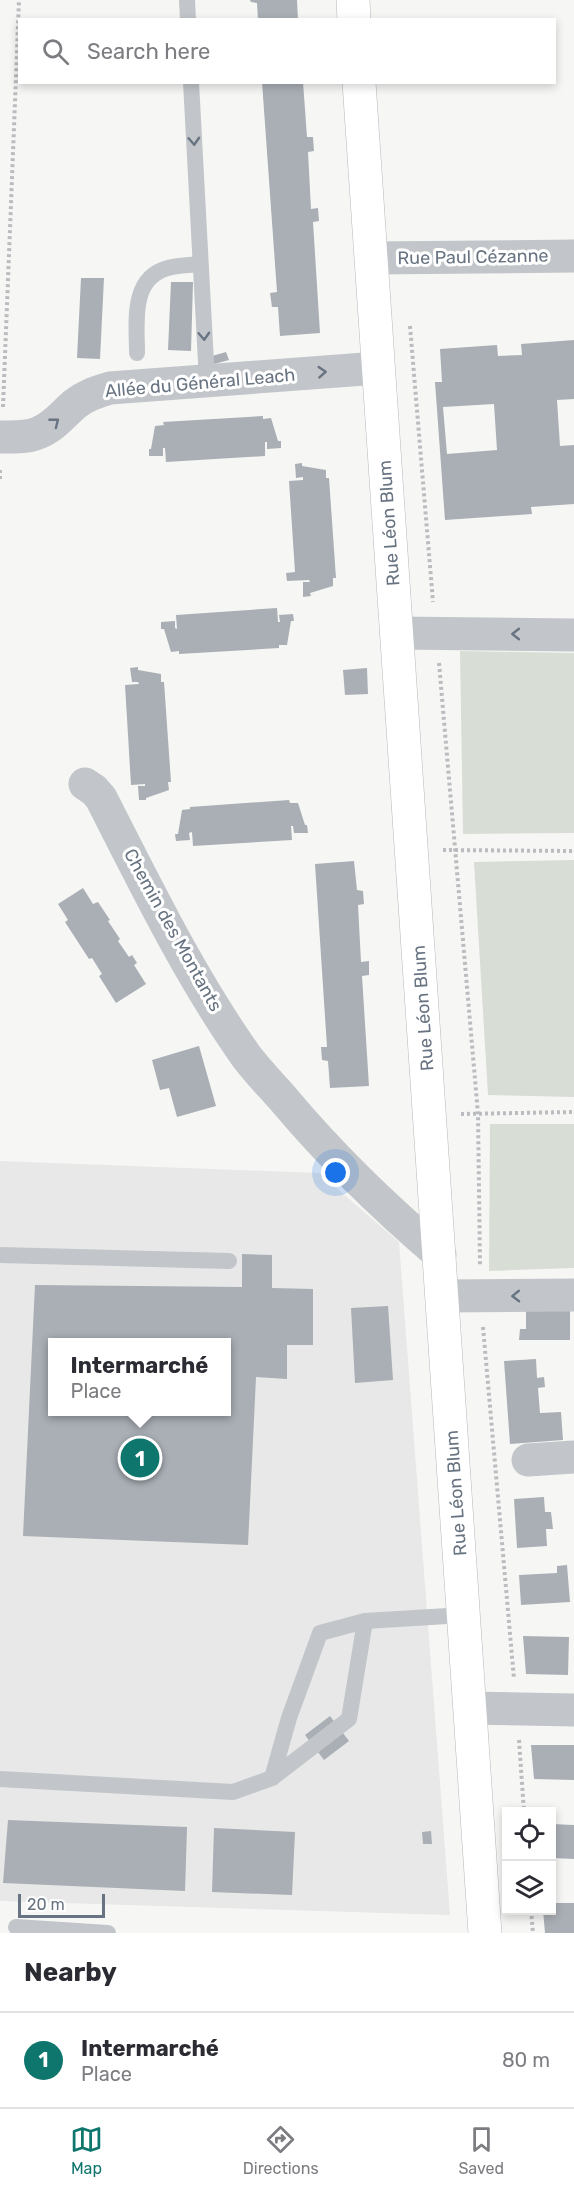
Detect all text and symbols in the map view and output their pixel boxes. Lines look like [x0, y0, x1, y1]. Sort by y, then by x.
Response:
search box [18, 18, 556, 84]
icon: search [39, 35, 72, 68]
text: Search here [87, 38, 210, 65]
one-way arrow [187, 136, 200, 145]
street label: Rue Paul Cézanne [397, 245, 549, 269]
one-way arrow [197, 331, 210, 340]
street label: Allée du Général Leach [104, 364, 296, 402]
one-way arrow [317, 366, 327, 379]
one-way arrow [48, 418, 59, 429]
street label: Rue Léon Blum [374, 459, 404, 587]
one-way arrow [511, 628, 520, 640]
street label: Chemin des Montants [119, 845, 227, 1015]
street label: Rue Léon Blum [408, 944, 438, 1072]
your location [321, 1158, 350, 1187]
one-way arrow [511, 1290, 520, 1302]
popup [48, 1338, 231, 1416]
text: Intermarché [71, 1352, 208, 1379]
text: Place [71, 1379, 122, 1403]
street label: Rue Léon Blum [441, 1429, 471, 1557]
pin: 1 [120, 1436, 160, 1480]
map controls [502, 1807, 556, 1915]
button: locate [502, 1807, 556, 1861]
button: layers [502, 1861, 556, 1915]
scale bar [18, 1891, 105, 1918]
text: 20 m [27, 1895, 65, 1914]
text: Nearby [24, 1957, 117, 1988]
text: Intermarché [81, 2035, 219, 2062]
text: 1 [39, 2048, 48, 2072]
text: 80 m [502, 2048, 550, 2072]
text: Place [81, 2062, 132, 2086]
tab: Map [70, 2123, 103, 2178]
tab: Directions [243, 2123, 319, 2178]
tab: Saved [458, 2123, 504, 2178]

